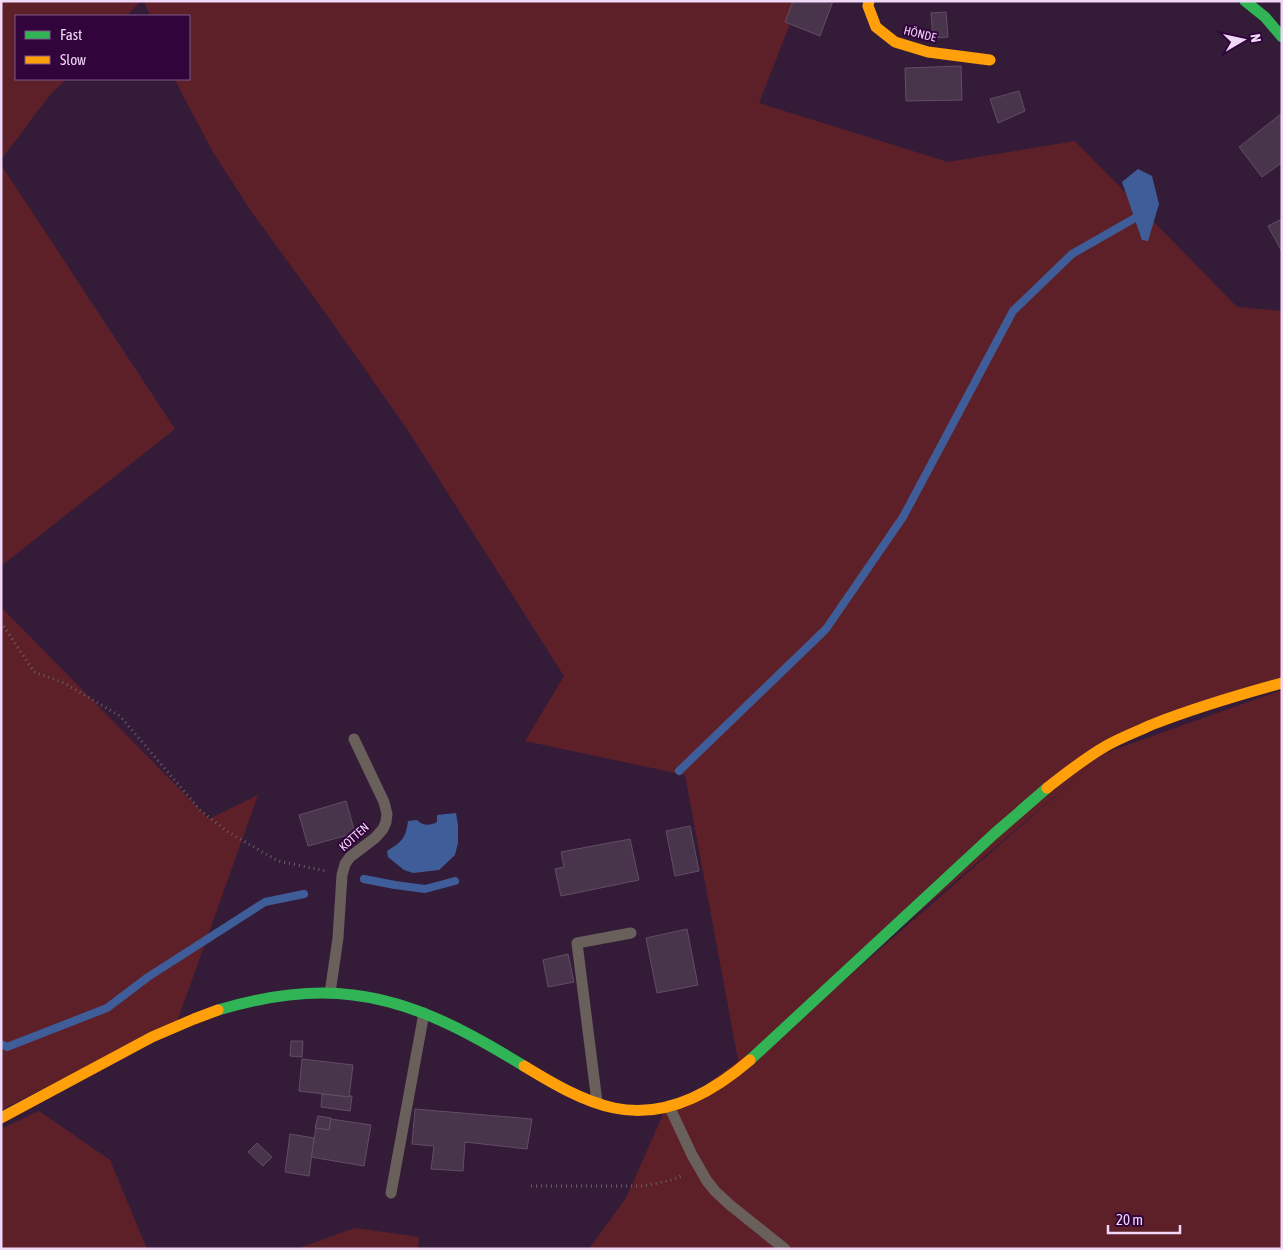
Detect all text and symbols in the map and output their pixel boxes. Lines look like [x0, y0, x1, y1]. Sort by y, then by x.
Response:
legend [15, 15, 190, 80]
north arrow [1218, 15, 1268, 65]
street label: HÖNDE [902, 23, 938, 45]
text: Fast [60, 26, 82, 43]
text: N [1247, 33, 1264, 43]
text: Slow [60, 51, 86, 68]
street label: KOTTEN [336, 820, 372, 854]
scale bar [1108, 1202, 1180, 1234]
text: 20 m [1116, 1211, 1143, 1228]

